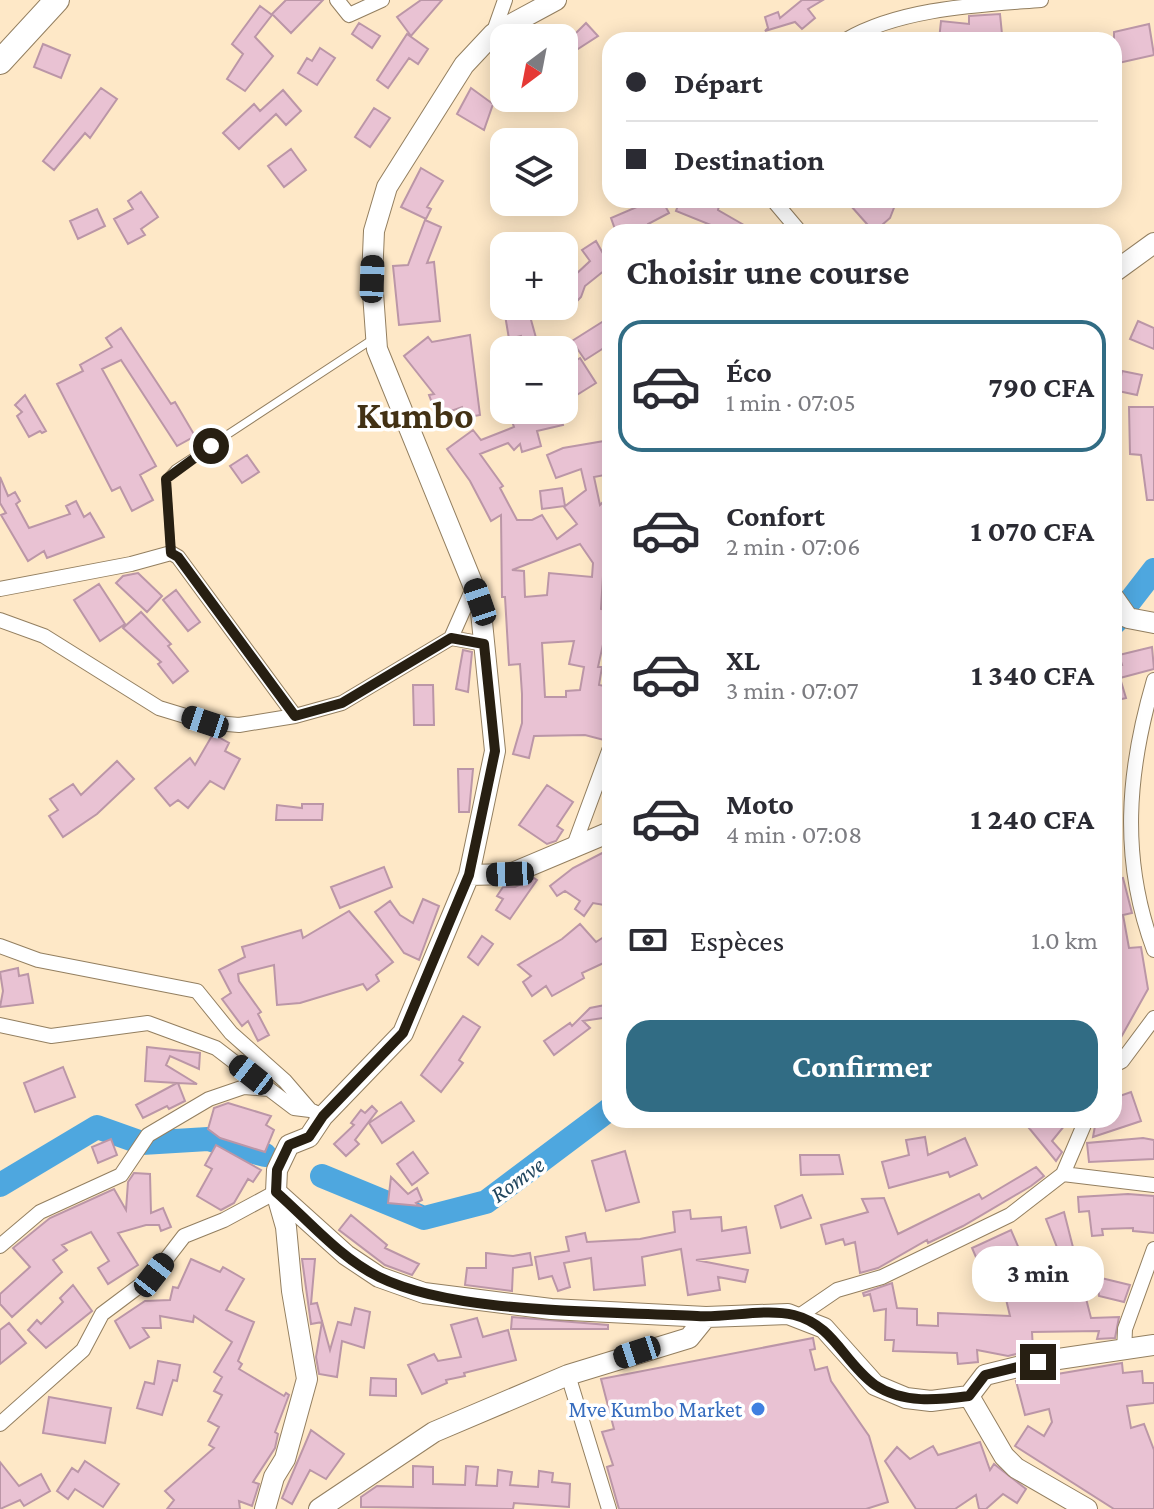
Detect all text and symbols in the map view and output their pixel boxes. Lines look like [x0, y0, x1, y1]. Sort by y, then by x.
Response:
north arrow [490, 24, 578, 112]
map controls [490, 24, 578, 424]
text: Départ [674, 66, 763, 99]
button: layers [490, 128, 578, 216]
text: Destination [674, 143, 825, 176]
button: + [490, 232, 578, 320]
text: Choisir une course [626, 252, 909, 292]
car [359, 255, 385, 303]
button: − [490, 336, 578, 424]
icon: car [630, 350, 702, 422]
text: Éco [726, 355, 772, 388]
text: 790 CFA [988, 370, 1094, 403]
text: 1 min · 07:05 [726, 388, 856, 417]
district label: Kumbo [356, 394, 474, 436]
route start [193, 428, 229, 464]
icon: car [630, 494, 702, 566]
text: Confort [726, 499, 825, 532]
text: 1 070 CFA [970, 514, 1094, 547]
text: 2 min · 07:06 [726, 532, 860, 561]
car [461, 575, 499, 629]
icon: car [630, 638, 702, 710]
text: XL [726, 643, 760, 676]
text: 1 340 CFA [971, 658, 1094, 691]
text: 3 min · 07:07 [726, 676, 859, 705]
car [178, 703, 232, 741]
icon: car [630, 782, 702, 854]
text: Moto [726, 787, 794, 820]
text: 1 240 CFA [971, 802, 1094, 835]
text: 4 min · 07:08 [726, 820, 862, 849]
car [486, 861, 534, 887]
icon: cash [626, 918, 670, 962]
text: Espèces [690, 924, 784, 957]
text: 1.0 km [1031, 926, 1098, 955]
button: Confirmer [626, 1020, 1098, 1112]
car [225, 1051, 277, 1099]
water label: Romve [485, 1150, 549, 1208]
callout: 3 min [972, 1246, 1104, 1302]
car [130, 1249, 178, 1301]
text: 3 min [1007, 1259, 1069, 1288]
car [610, 1333, 664, 1371]
route end [1020, 1344, 1056, 1380]
place label: Mve Kumbo Market [569, 1397, 743, 1422]
marker: Mve Kumbo Market [749, 1400, 767, 1418]

